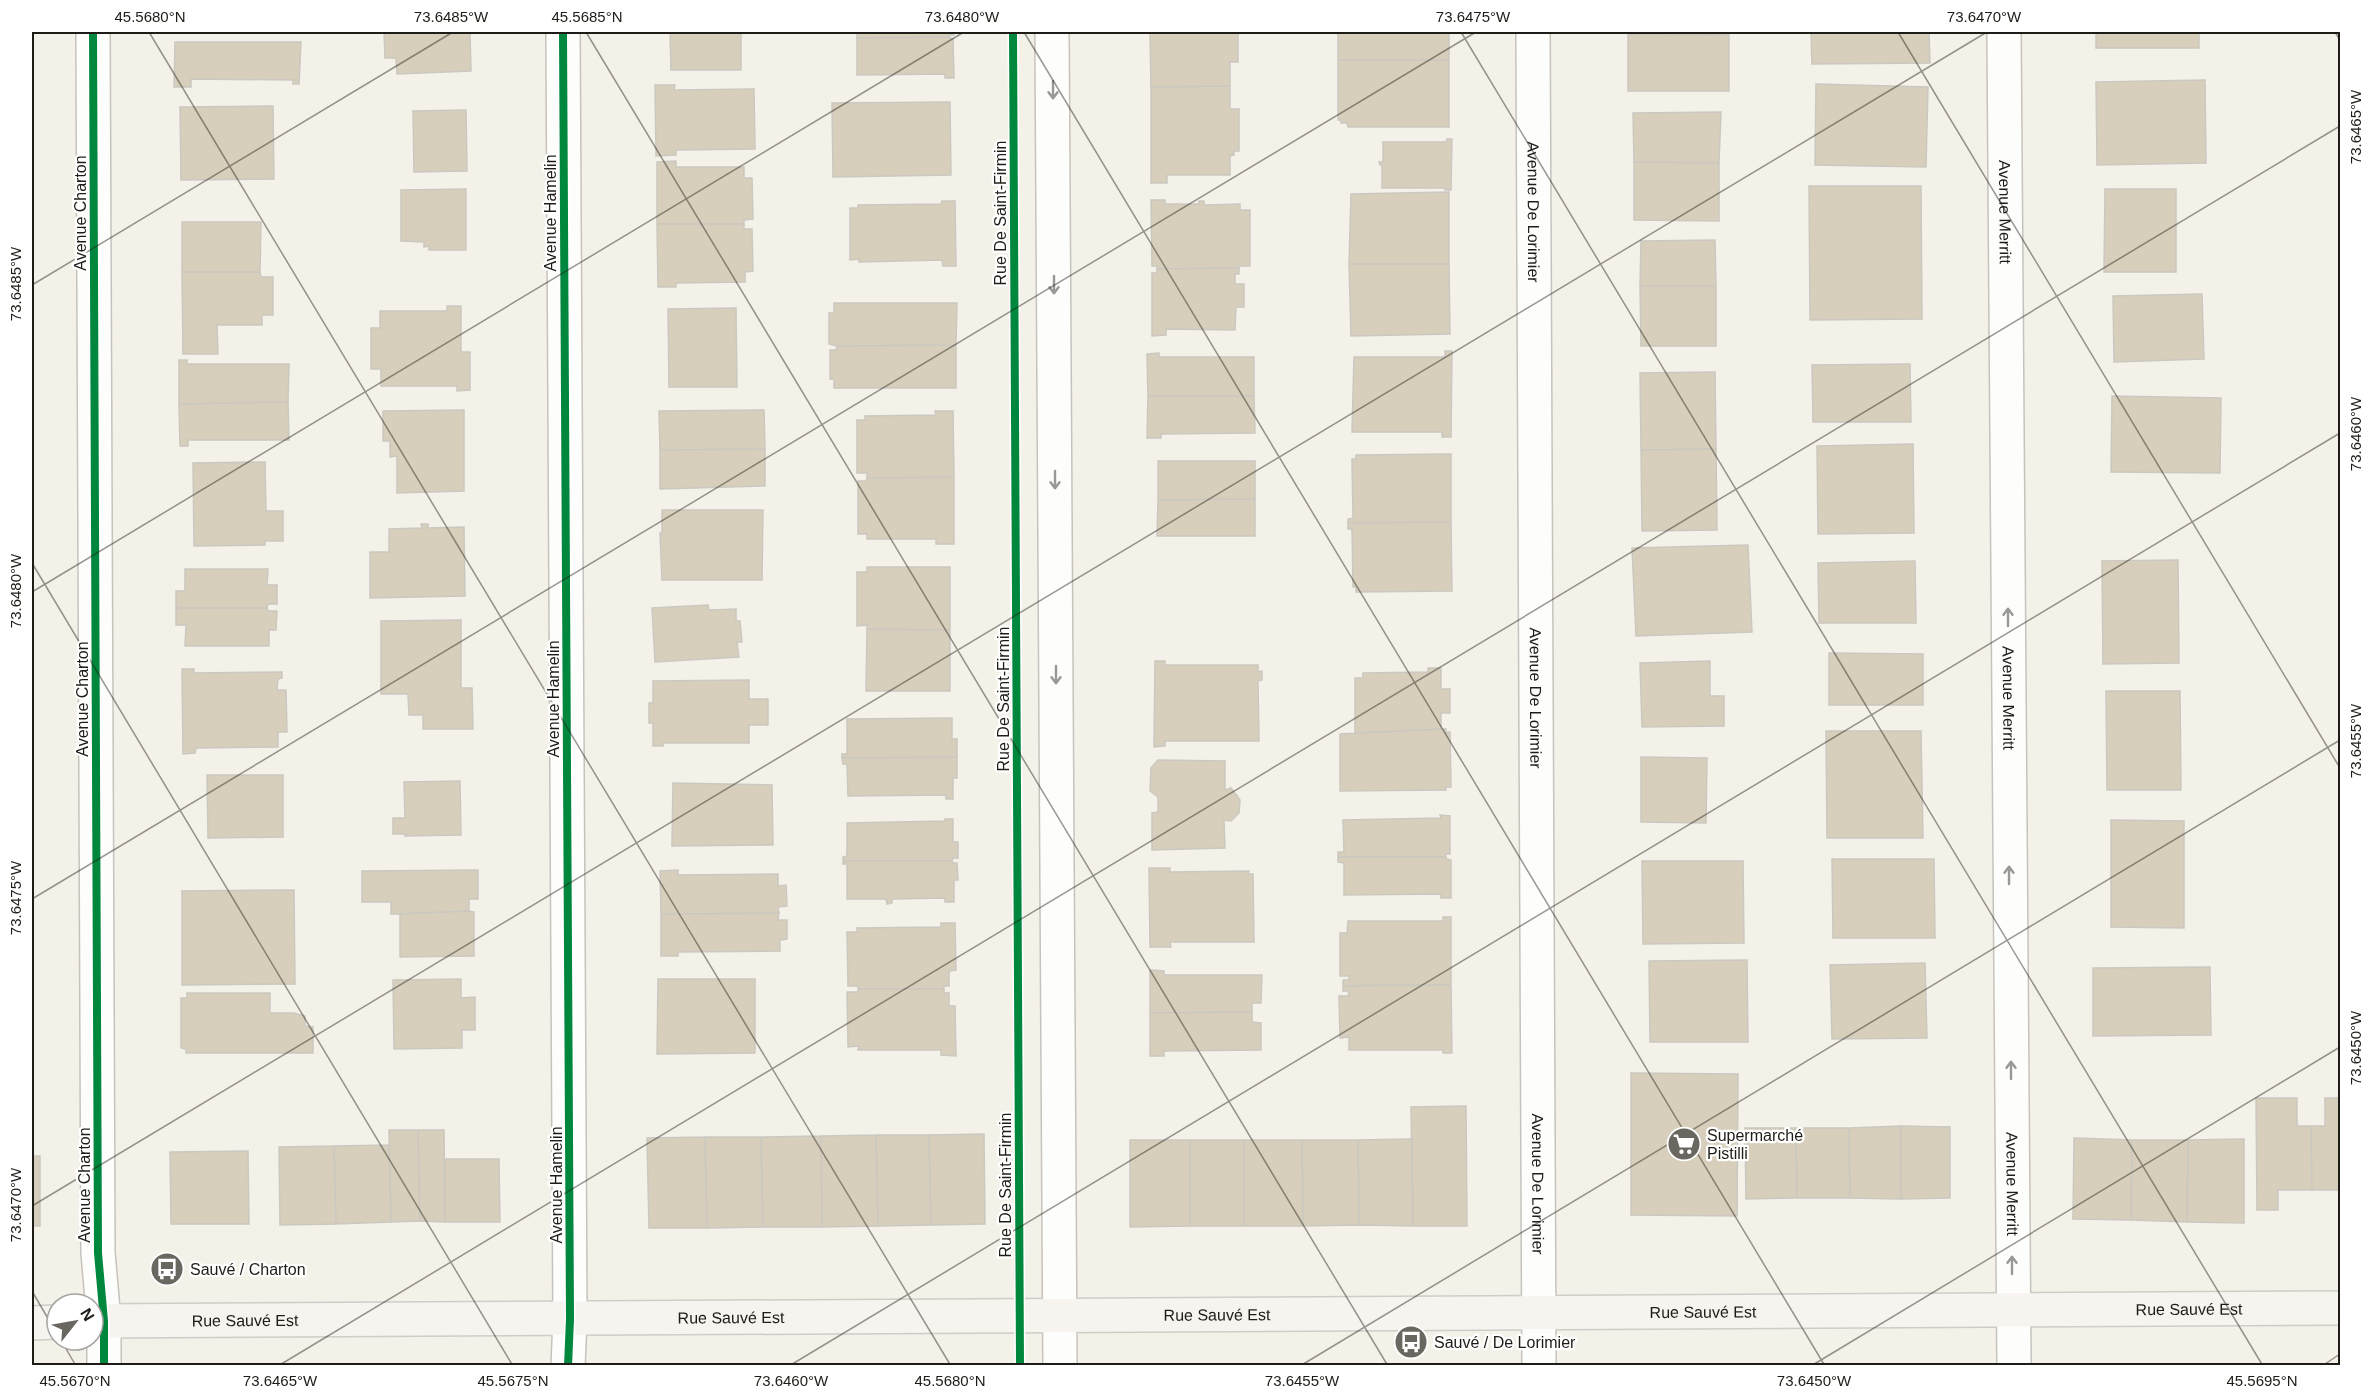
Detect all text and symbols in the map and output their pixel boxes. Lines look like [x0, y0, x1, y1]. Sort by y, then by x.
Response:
text: 45.5680°N [114, 8, 186, 25]
text: 73.6485°W [414, 8, 489, 25]
text: 45.5685°N [551, 8, 623, 25]
text: 73.6480°W [925, 8, 1000, 25]
text: 73.6475°W [1436, 8, 1511, 25]
text: 73.6470°W [1947, 8, 2022, 25]
one-way arrow [1047, 79, 1059, 99]
text: 73.6465°W [2347, 89, 2364, 164]
street label: Rue De Saint-Firmin [992, 141, 1009, 285]
street label: Avenue De Lorimier [1525, 141, 1543, 283]
street label: Avenue Hamelin [542, 154, 559, 272]
street label: Avenue Charton [72, 155, 89, 271]
street label: Avenue Merritt [1996, 160, 2014, 265]
text: 73.6485°W [7, 246, 24, 321]
one-way arrow [1048, 274, 1060, 294]
text: 73.6460°W [2347, 396, 2364, 471]
one-way arrow [1049, 469, 1061, 489]
text: 73.6480°W [7, 553, 24, 628]
one-way arrow [2002, 608, 2014, 628]
street label: Rue De Saint-Firmin [995, 627, 1012, 771]
street label: Avenue De Lorimier [1527, 627, 1545, 769]
street label: Avenue Hamelin [545, 640, 562, 758]
street label: Avenue Charton [74, 641, 91, 757]
street label: Avenue Merritt [2000, 646, 2018, 751]
one-way arrow [1050, 664, 1062, 684]
text: 73.6455°W [2347, 703, 2364, 778]
text: 73.6475°W [7, 860, 24, 935]
one-way arrow [2004, 866, 2015, 886]
text: 73.6450°W [2347, 1010, 2364, 1085]
one-way arrow [2005, 1061, 2017, 1081]
street label: Rue De Saint-Firmin [997, 1113, 1014, 1257]
street label: Avenue De Lorimier [1529, 1113, 1547, 1255]
street label: Avenue Hamelin [548, 1126, 565, 1244]
supermarket icon: Supermarché Pistilli [1666, 1126, 1702, 1162]
street label: Avenue Charton [76, 1127, 93, 1243]
place label: Supermarché Pistilli [1707, 1127, 1803, 1162]
street label: Avenue Merritt [2004, 1132, 2022, 1236]
text: 73.6470°W [7, 1167, 24, 1242]
bus stop icon: Sauvé / Charton [149, 1251, 185, 1287]
one-way arrow [2006, 1256, 2018, 1276]
place label: Sauvé / Charton [190, 1261, 306, 1278]
north arrow [45, 1292, 105, 1352]
street label: Rue Sauvé Est [2136, 1300, 2243, 1318]
street label: Rue Sauvé Est [1650, 1303, 1757, 1320]
text: N [77, 1305, 98, 1324]
street label: Rue Sauvé Est [1164, 1306, 1271, 1323]
street label: Rue Sauvé Est [678, 1308, 785, 1326]
street label: Rue Sauvé Est [192, 1311, 299, 1329]
bus stop icon: Sauvé / De Lorimier [1393, 1324, 1429, 1360]
place label: Sauvé / De Lorimier [1434, 1334, 1576, 1351]
text: 45.5670°N [39, 1372, 111, 1389]
text: 73.6465°W [243, 1372, 318, 1389]
text: 45.5675°N [477, 1372, 549, 1389]
text: 73.6460°W [754, 1372, 829, 1389]
text: 45.5680°N [914, 1372, 986, 1389]
text: 73.6455°W [1265, 1372, 1340, 1389]
text: 73.6450°W [1777, 1372, 1852, 1389]
text: 45.5695°N [2226, 1372, 2298, 1389]

